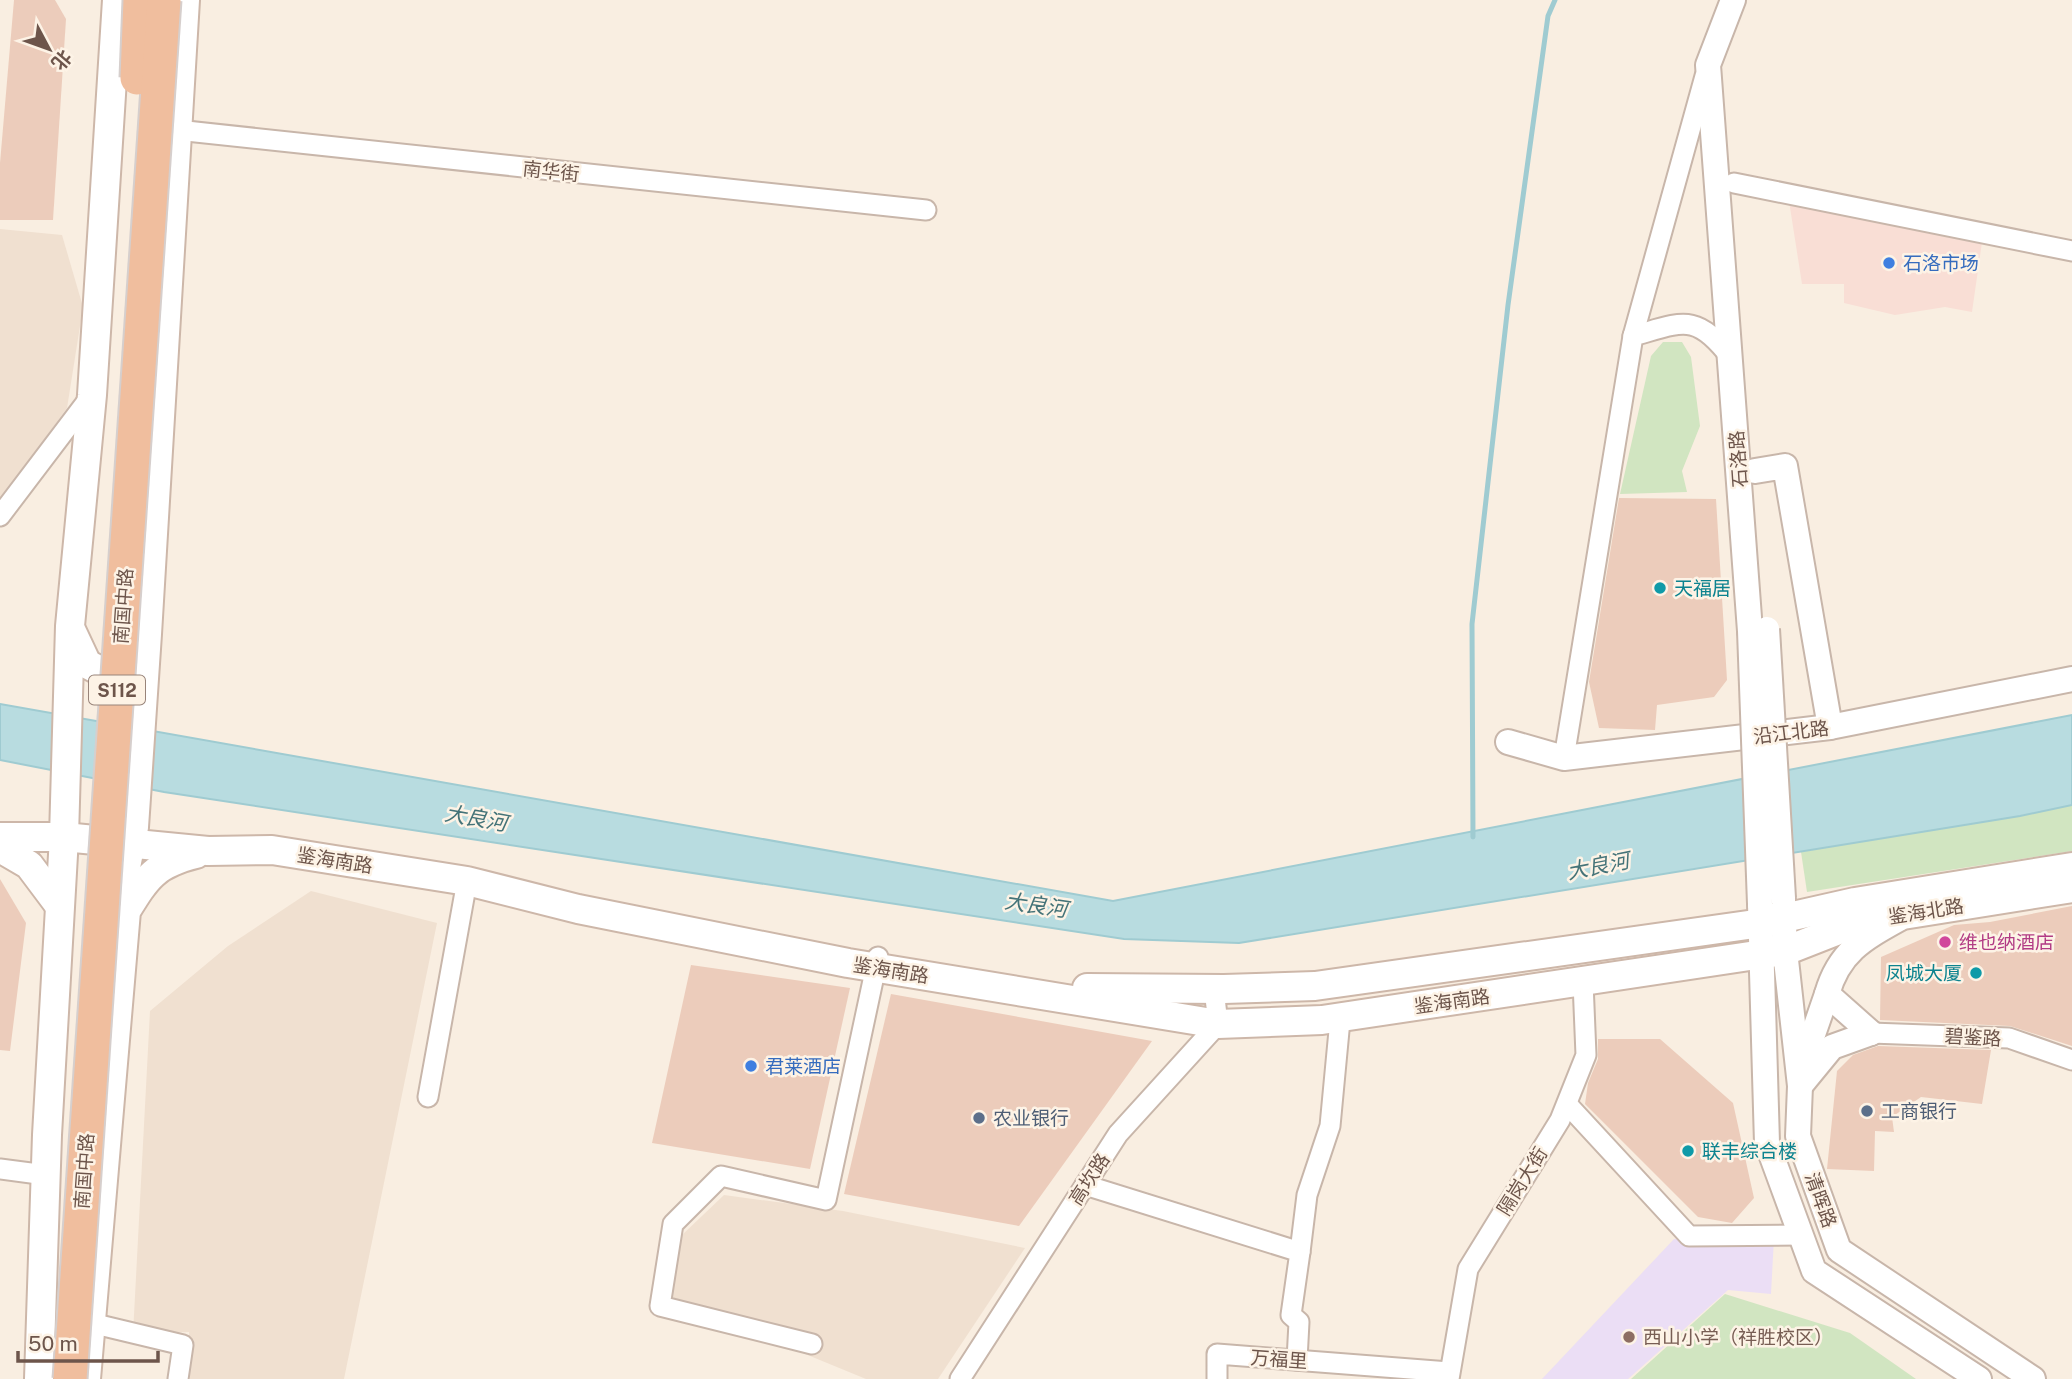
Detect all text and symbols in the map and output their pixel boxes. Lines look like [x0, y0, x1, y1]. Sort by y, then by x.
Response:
north arrow [14, 14, 84, 84]
text: 北 [47, 46, 76, 75]
street label: 南华街 [521, 157, 581, 185]
place label: 石洛市场 [1903, 252, 1979, 274]
marker: 石洛市场 [1881, 255, 1897, 271]
street label: 石洛路 [1725, 430, 1751, 488]
street label: 南国中路 [109, 567, 137, 645]
place label: 天福居 [1674, 577, 1731, 599]
marker: 天福居 [1652, 580, 1668, 596]
road number: S112 [89, 676, 145, 704]
street label: 沿江北路 [1752, 716, 1830, 748]
water label: 大良河 [443, 800, 513, 836]
street label: 鉴海南路 [296, 843, 374, 877]
water label: 大良河 [1565, 847, 1635, 884]
water label: 大良河 [1003, 888, 1073, 922]
street label: 鉴海北路 [1887, 894, 1965, 928]
place label: 维也纳酒店 [1959, 931, 2054, 953]
marker: 维也纳酒店 [1937, 934, 1953, 950]
street label: 鉴海南路 [852, 953, 930, 987]
place label: 凤城大厦 [1886, 962, 1962, 984]
marker: 凤城大厦 [1968, 965, 1984, 981]
street label: 鉴海南路 [1413, 985, 1491, 1017]
street label: 碧鉴路 [1944, 1025, 2002, 1049]
place label: 君莱酒店 [765, 1055, 841, 1077]
marker: 君莱酒店 [743, 1058, 759, 1074]
place label: 工商银行 [1881, 1100, 1957, 1122]
marker: 工商银行 [1859, 1103, 1875, 1119]
place label: 农业银行 [993, 1107, 1069, 1129]
marker: 农业银行 [971, 1110, 987, 1126]
street label: 南国中路 [70, 1132, 98, 1210]
place label: 联丰综合楼 [1702, 1140, 1797, 1162]
street label: 隔岗大街 [1493, 1143, 1551, 1219]
marker: 联丰综合楼 [1680, 1143, 1696, 1159]
street label: 高坎路 [1064, 1149, 1114, 1209]
street label: 清晖路 [1801, 1169, 1841, 1231]
scale bar [18, 1320, 158, 1364]
place label: 西山小学（祥胜校区） [1643, 1326, 1833, 1348]
marker: 西山小学（祥胜校区） [1621, 1329, 1637, 1345]
text: 50 m [28, 1331, 78, 1356]
street label: 万福里 [1250, 1346, 1308, 1372]

